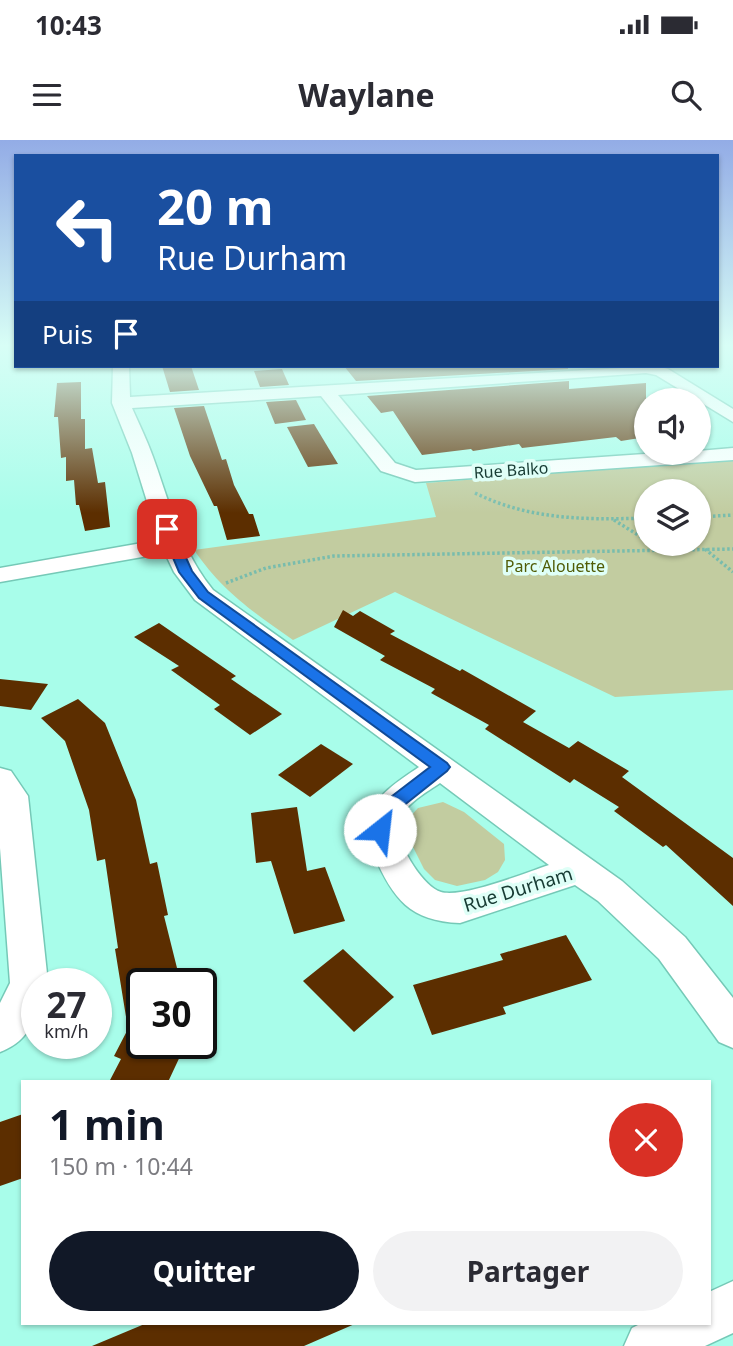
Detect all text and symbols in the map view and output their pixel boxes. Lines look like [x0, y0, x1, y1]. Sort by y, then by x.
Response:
text: 10:43 [35, 7, 102, 43]
text: Waylane [298, 73, 435, 116]
icon: menu [28, 76, 66, 114]
icon: search [667, 76, 705, 114]
text: 20 m [157, 173, 274, 239]
icon: left [42, 182, 133, 273]
text: Rue Durham [157, 236, 347, 279]
icon: arrive [107, 315, 145, 353]
text: Puis [42, 316, 93, 352]
map controls [634, 388, 711, 556]
button: sound [634, 388, 711, 465]
street label: Rue Balko [473, 456, 549, 484]
button: layers [634, 479, 711, 556]
pin [137, 499, 197, 559]
icon: arrive [148, 510, 186, 548]
park label: Parc Alouette [505, 555, 605, 577]
position arrow [343, 793, 417, 867]
street label: Rue Durham [460, 860, 576, 918]
speed limit sign: 30 [126, 968, 217, 1059]
text: 27 [46, 981, 87, 1028]
text: km/h [44, 1019, 89, 1043]
text: 1 min [49, 1095, 165, 1152]
button: close [609, 1103, 683, 1177]
text: 150 m · 10:44 [49, 1150, 193, 1182]
button: Quitter [49, 1231, 359, 1311]
button: Partager [373, 1231, 683, 1311]

